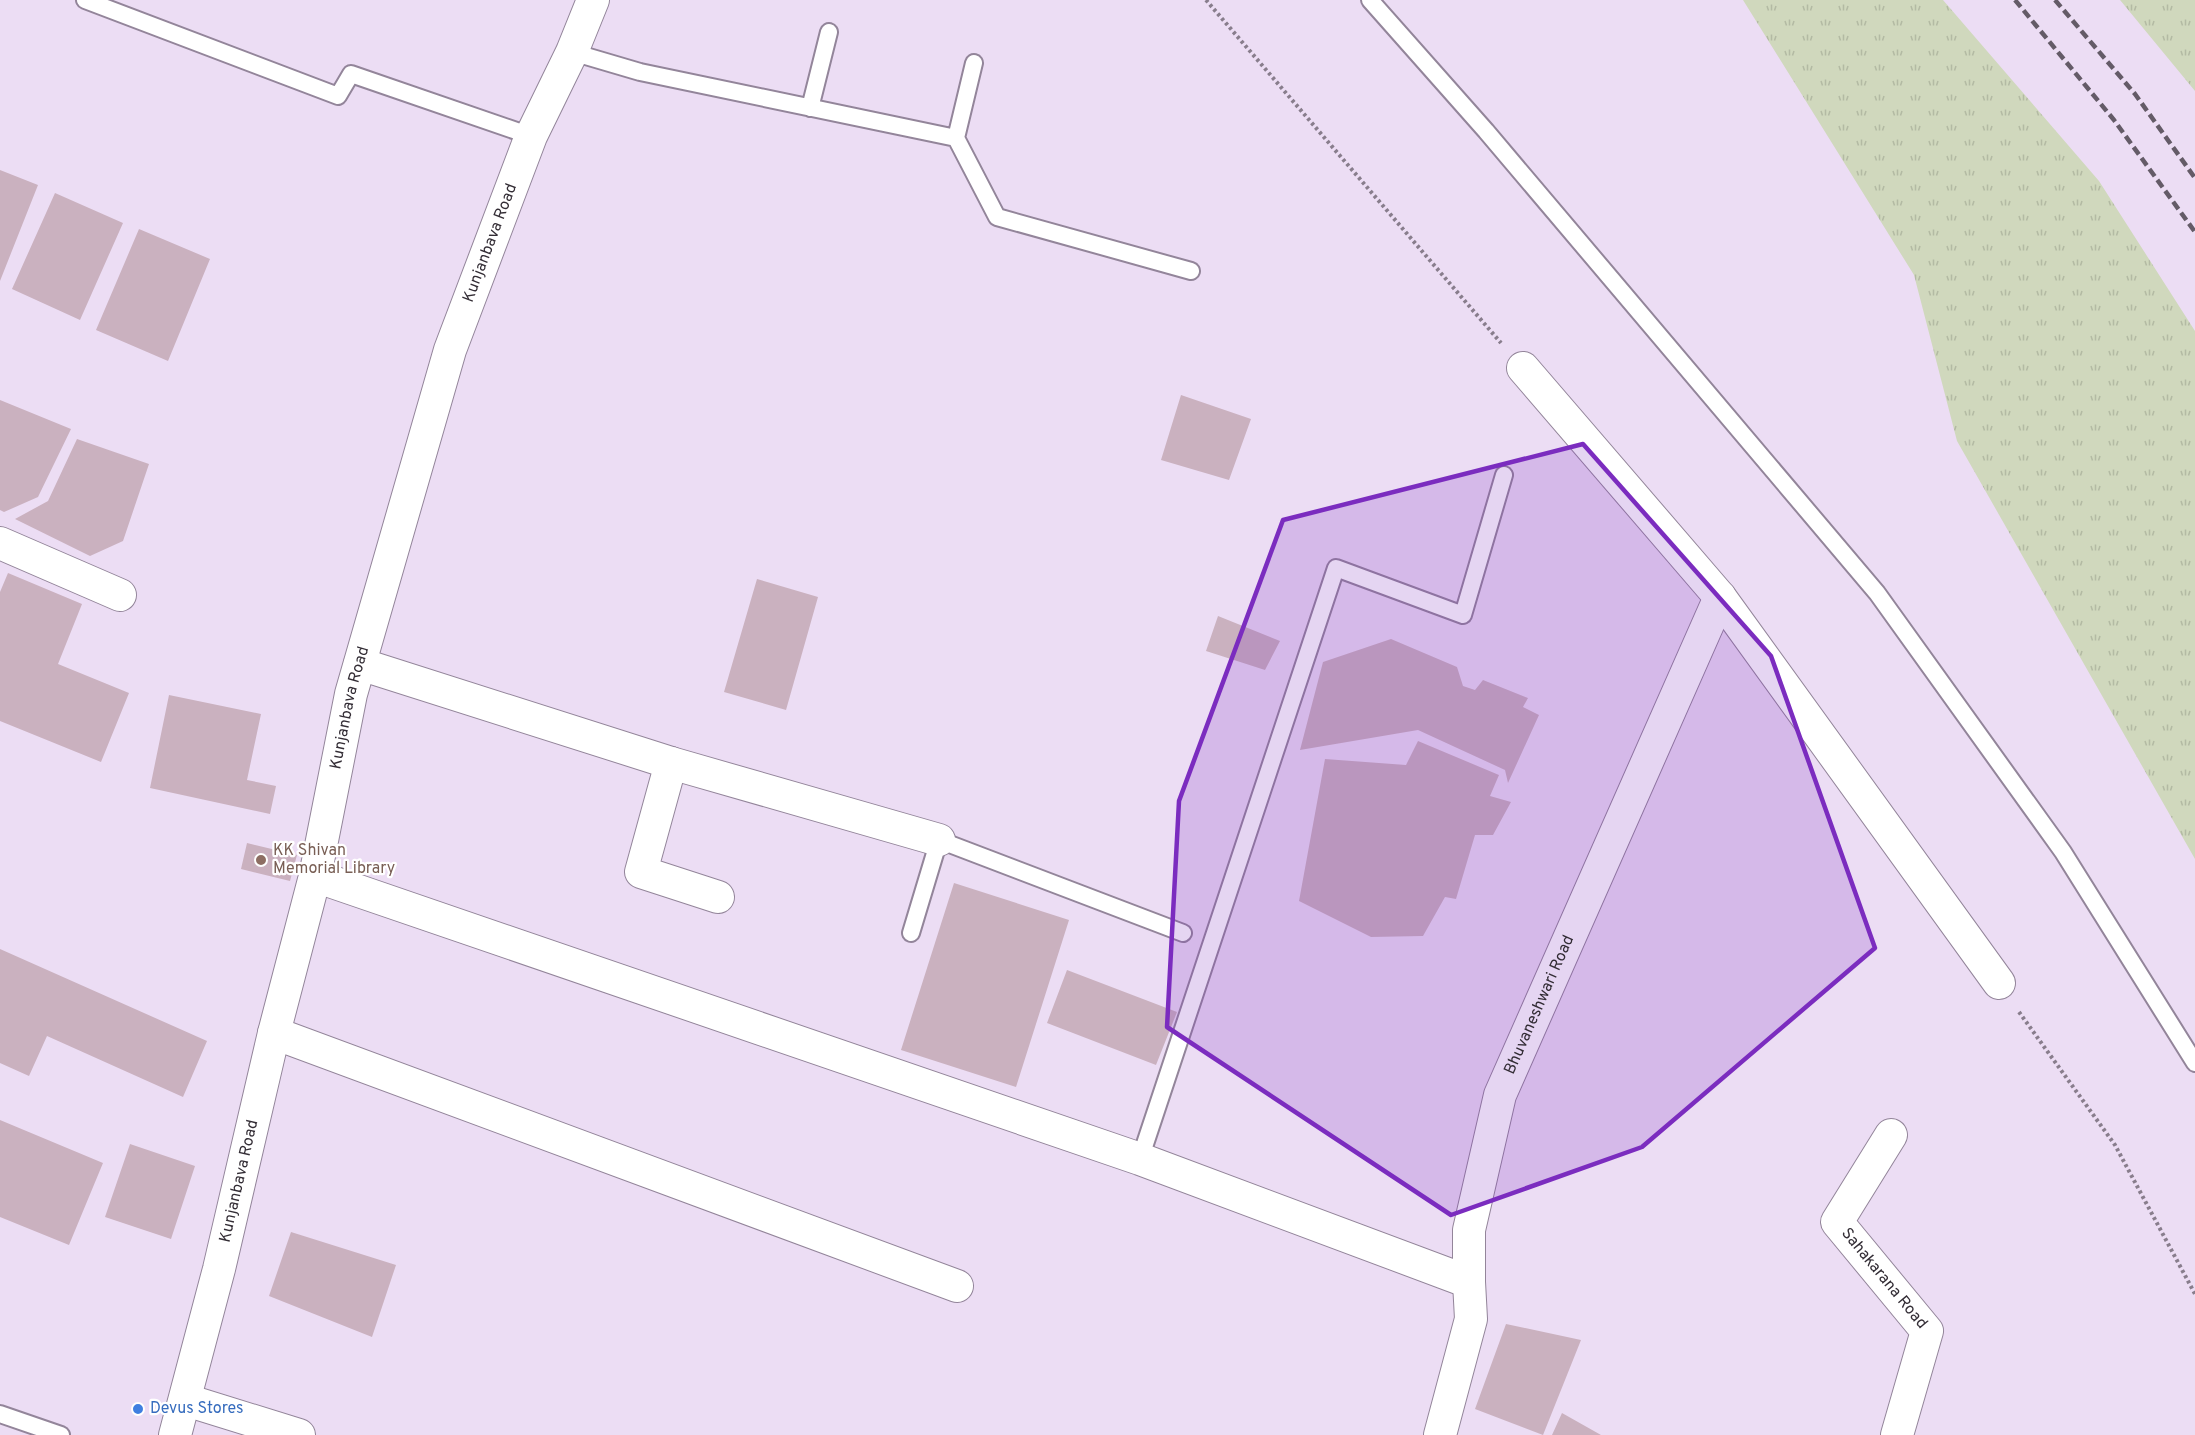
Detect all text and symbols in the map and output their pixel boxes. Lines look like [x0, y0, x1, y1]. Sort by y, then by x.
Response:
street label: Kunjanbava Road [459, 181, 522, 305]
street label: Kunjanbava Road [326, 644, 374, 771]
place label: KK Shivan Memorial Library [273, 841, 395, 879]
marker: KK Shivan Memorial Library [254, 853, 268, 867]
street label: Bhuvaneshwari Road [1500, 932, 1579, 1078]
street label: Kunjanbava Road [215, 1118, 263, 1245]
street label: Sahakarana Road [1836, 1224, 1931, 1333]
place label: Devus Stores [150, 1399, 243, 1419]
marker: Devus Stores [131, 1402, 145, 1416]

